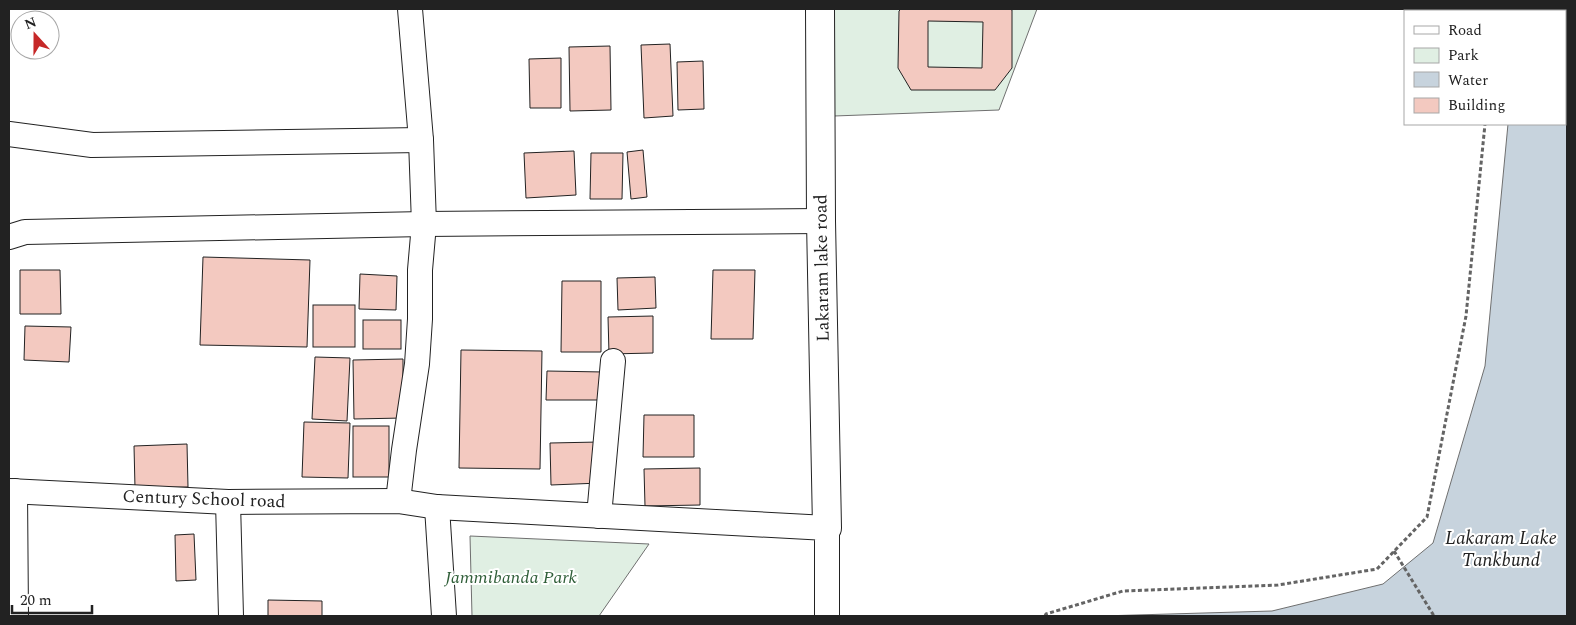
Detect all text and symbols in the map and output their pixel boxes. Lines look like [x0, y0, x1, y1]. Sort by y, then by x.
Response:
north arrow [10, 10, 60, 60]
legend [1404, 10, 1566, 125]
text: N [21, 11, 40, 35]
text: Road [1448, 19, 1482, 42]
text: Park [1448, 44, 1479, 67]
text: Water [1448, 69, 1488, 92]
text: Building [1448, 94, 1505, 117]
street label: Lakaram lake road [807, 194, 837, 342]
street label: Century School road [122, 483, 286, 515]
water label: Lakaram Lake Tankbund [1445, 524, 1557, 575]
park label: Jammibanda Park [443, 564, 578, 591]
scale bar [12, 582, 92, 614]
text: 20 m [20, 589, 52, 612]

